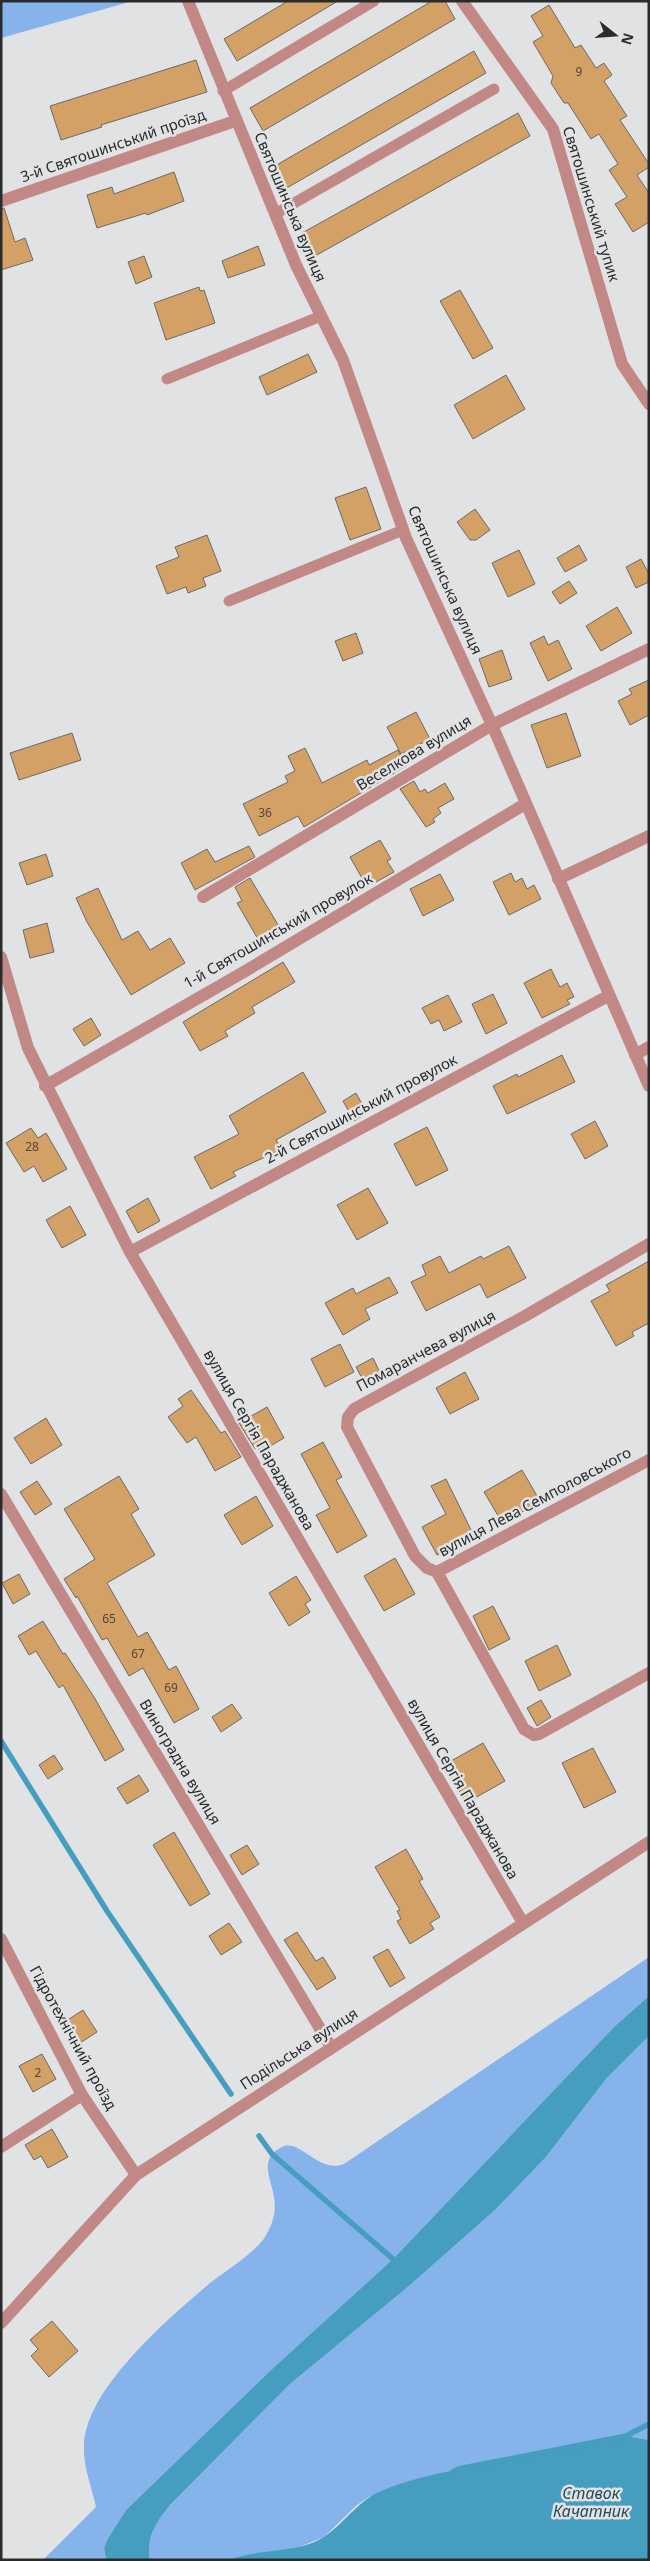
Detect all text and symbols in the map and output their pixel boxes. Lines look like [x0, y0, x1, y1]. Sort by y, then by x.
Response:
north arrow [590, 10, 640, 60]
text: N [617, 31, 639, 47]
house number: 9 [576, 63, 583, 80]
street label: 3-й Святошинський проїзд [17, 104, 208, 186]
street label: Святошинський тупик [559, 124, 625, 284]
street label: Святошинська вулиця [250, 129, 332, 285]
street label: Святошинська вулиця [404, 502, 488, 657]
street label: Веселкова вулиця [352, 710, 475, 794]
house number: 36 [258, 804, 272, 821]
street label: 1-й Святошинський провулок [179, 868, 376, 993]
street label: 2-й Святошинський провулок [261, 1049, 460, 1167]
house number: 28 [25, 1138, 39, 1155]
street label: Помаранчева вулиця [352, 1305, 499, 1395]
street label: вулиця Сергія Параджанова [200, 1346, 320, 1533]
street label: вулиця Лева Семполовського [435, 1442, 634, 1561]
house number: 65 [102, 1610, 116, 1627]
house number: 67 [131, 1645, 145, 1662]
house number: 69 [164, 1679, 178, 1696]
street label: Виноградна вулиця [135, 1695, 226, 1828]
street label: вулиця Сергія Параджанова [404, 1695, 524, 1882]
street label: Гідротехнічний проїзд [26, 1962, 122, 2113]
street label: Подільська вулиця [236, 2003, 361, 2094]
house number: 2 [35, 2064, 42, 2081]
water label: Ставок Качатник [553, 2482, 630, 2522]

